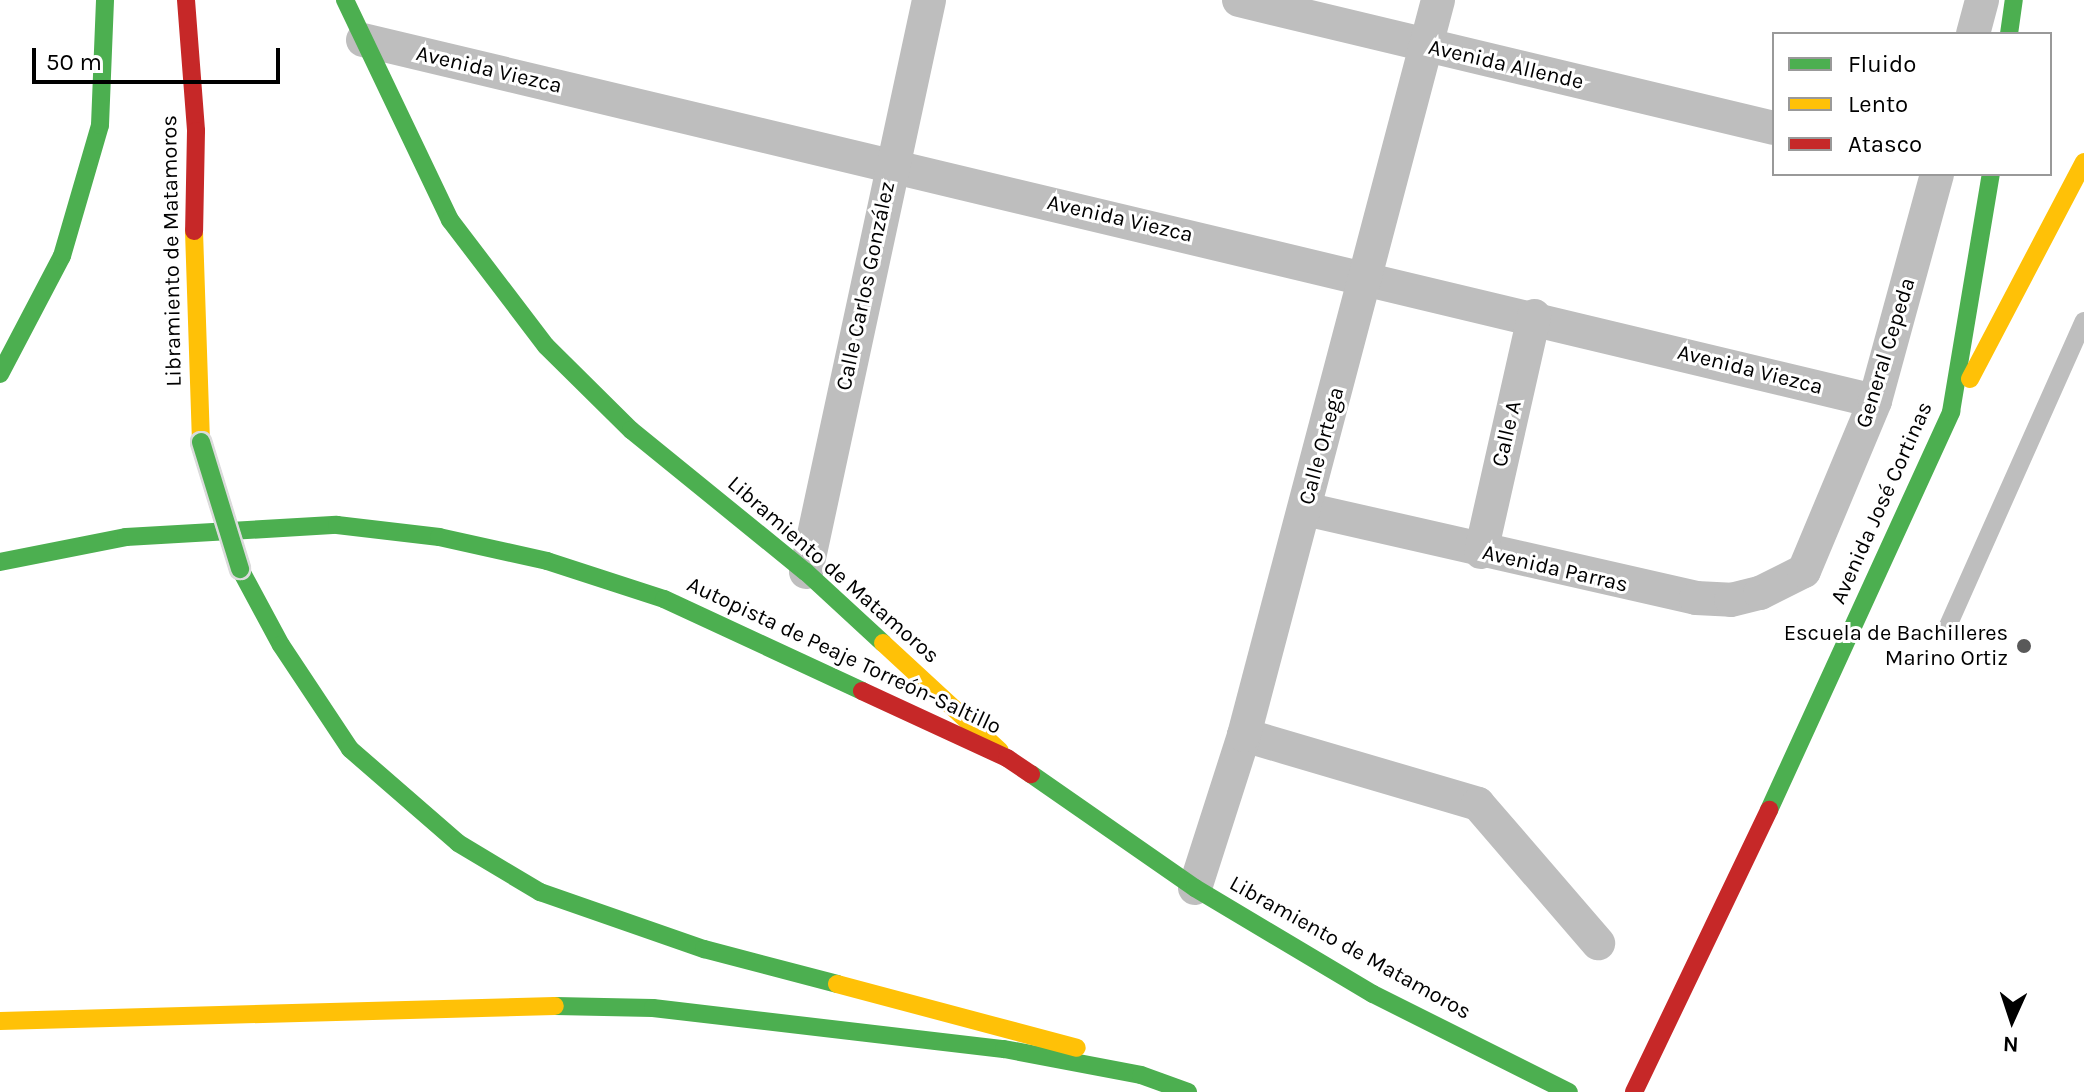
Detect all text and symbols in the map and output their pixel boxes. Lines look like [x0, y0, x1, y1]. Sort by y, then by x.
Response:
scale bar [36, 32, 284, 82]
legend [1772, 32, 2052, 176]
street label: Avenida Allende [1426, 34, 1586, 96]
street label: Avenida Viezca [414, 40, 564, 100]
text: 50 m [46, 48, 102, 76]
text: Fluido [1848, 50, 1916, 78]
text: Lento [1848, 90, 1908, 118]
street label: Libramiento de Matamoros [156, 115, 188, 387]
text: Atasco [1848, 130, 1922, 158]
street label: Calle Carlos González [831, 179, 901, 393]
street label: Avenida Viezca [1045, 189, 1195, 249]
street label: General Cepeda [1851, 275, 1921, 431]
street label: Avenida Viezca [1675, 339, 1825, 401]
street label: Calle Ortega [1294, 384, 1350, 508]
street label: Calle A [1487, 398, 1527, 470]
street label: Avenida José Cortinas [1825, 398, 1939, 608]
street label: Libramiento de Matamoros [722, 471, 944, 669]
street label: Avenida Parras [1480, 539, 1630, 599]
street label: Autopista de Peaje Torreón-Saltillo [683, 571, 1005, 741]
place label: Escuela de Bachilleres Marino Ortiz [1784, 620, 2008, 672]
marker: Escuela de Bachilleres Marino Ortiz [2015, 637, 2033, 655]
street label: Libramiento de Matamoros [1225, 871, 1475, 1025]
north arrow [1972, 980, 2052, 1060]
text: N [2002, 1031, 2019, 1057]

